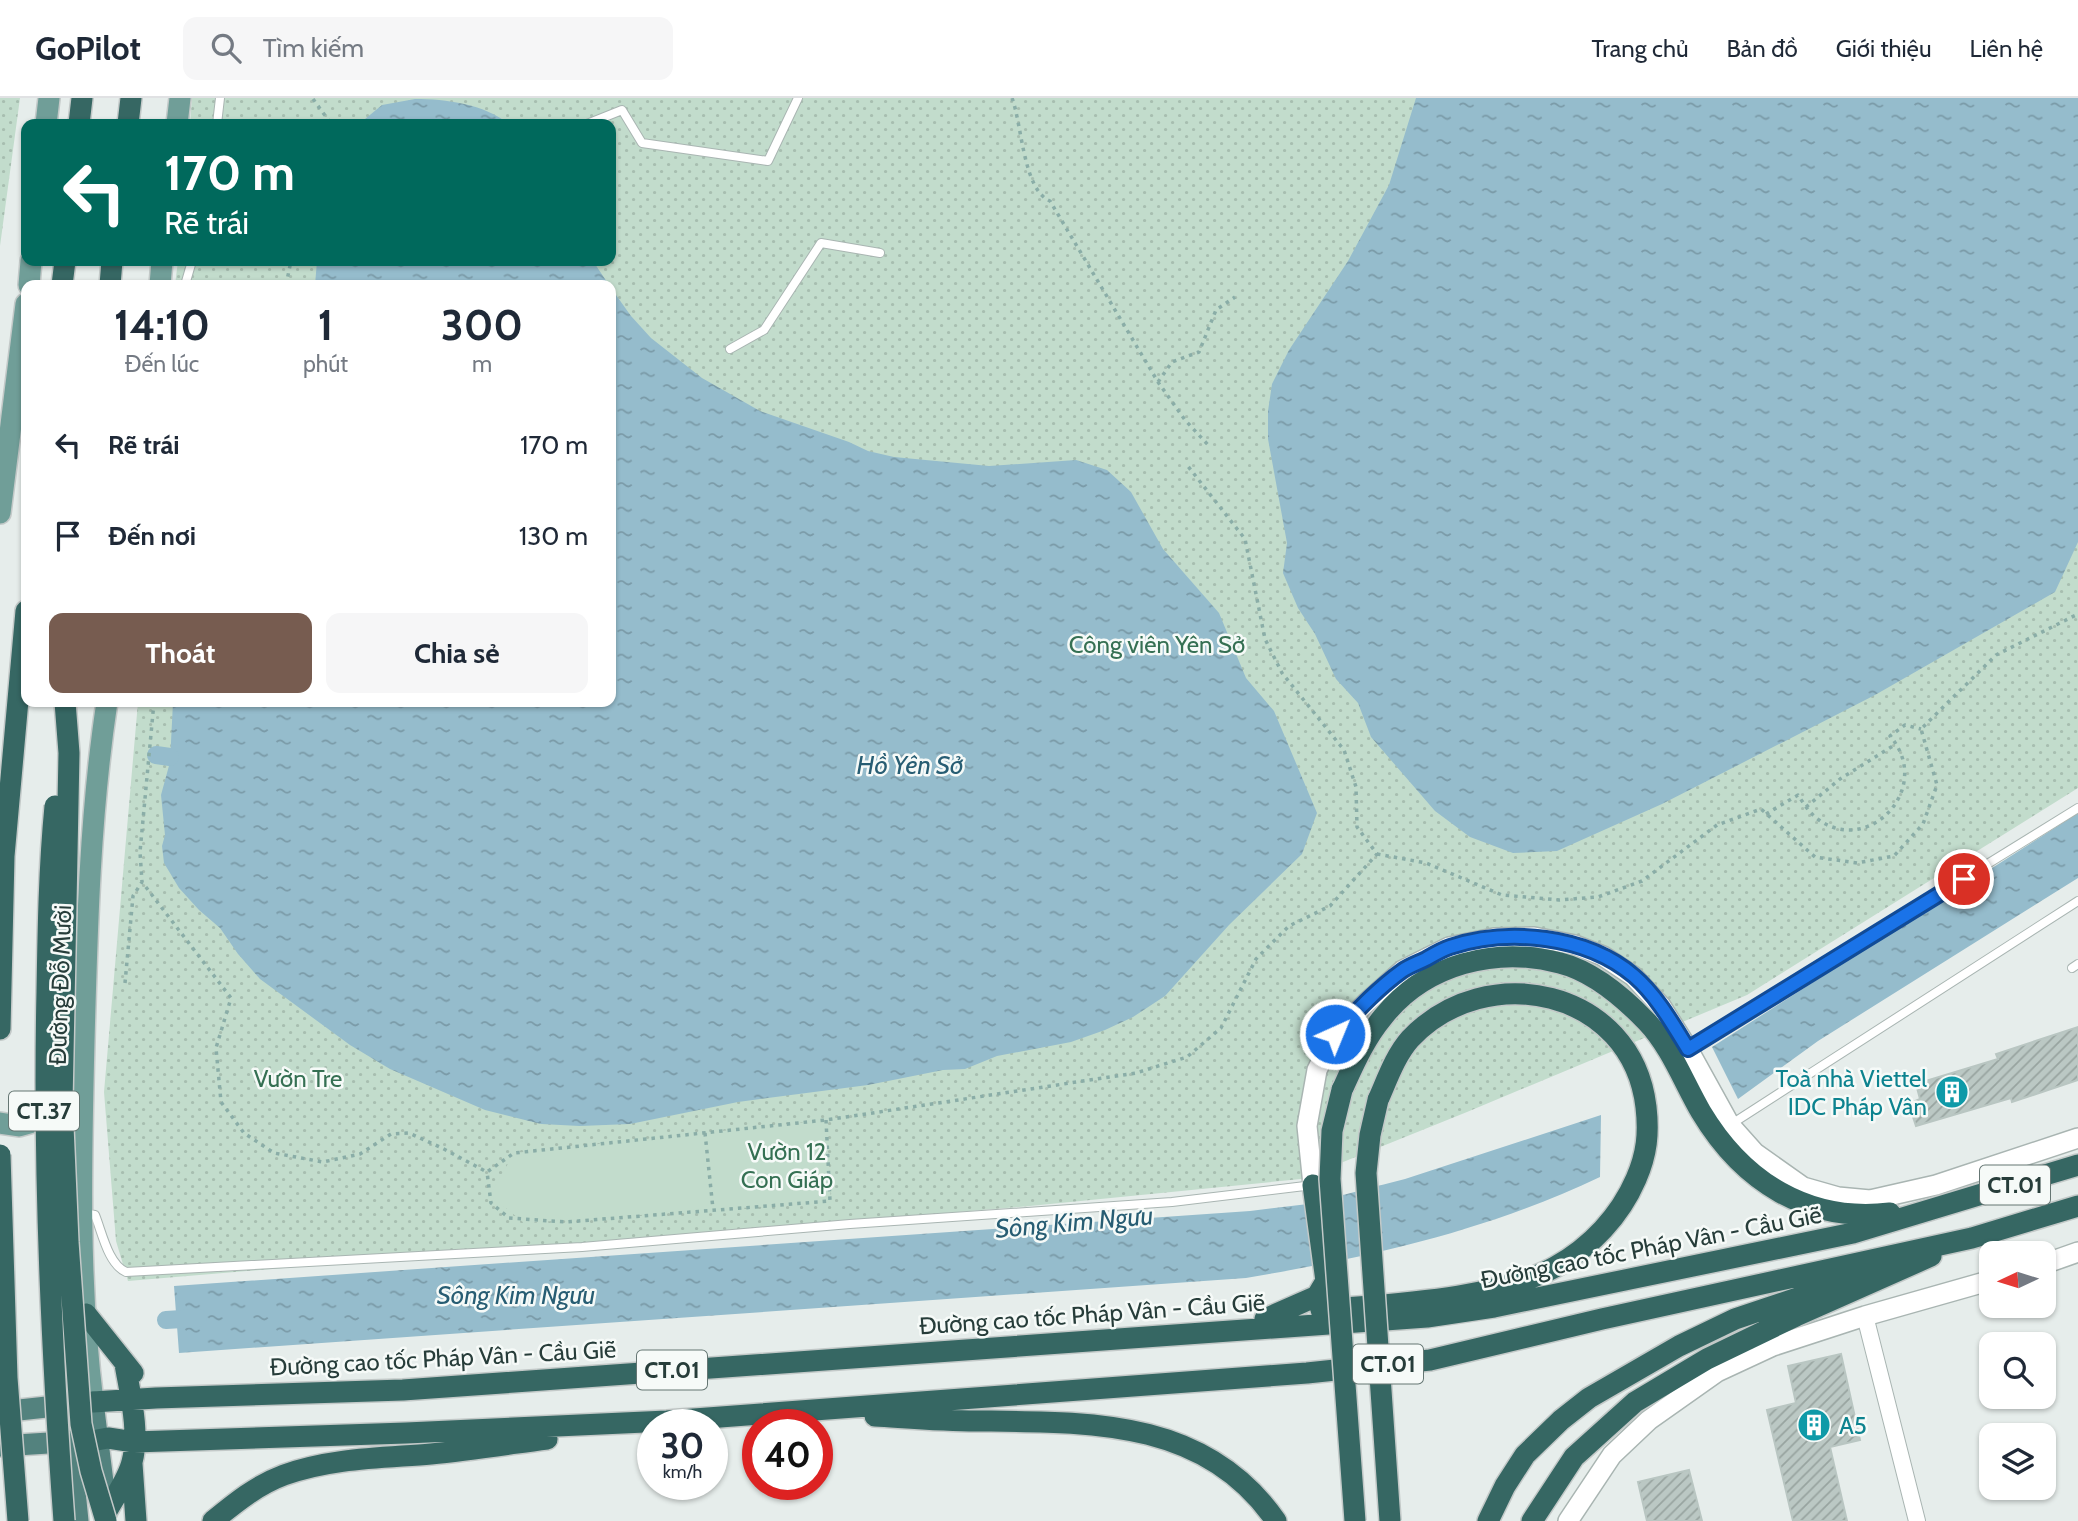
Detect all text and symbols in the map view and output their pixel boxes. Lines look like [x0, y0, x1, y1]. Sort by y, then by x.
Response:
search box [183, 17, 673, 80]
text: GoPilot [35, 28, 141, 68]
icon: search [207, 29, 245, 67]
text: Tìm kiếm [263, 32, 364, 64]
text: Trang chủ [1592, 34, 1688, 63]
text: Bản đồ [1726, 34, 1798, 63]
text: Giới thiệu [1836, 34, 1931, 63]
text: Liên hệ [1969, 34, 2043, 63]
text: 170 m [164, 143, 295, 202]
icon: left [49, 147, 140, 238]
text: Rẽ trái [164, 203, 249, 242]
text: 14:10 [114, 299, 210, 351]
text: 1 [318, 299, 333, 351]
text: 300 [441, 299, 523, 351]
text: Đến lúc [125, 350, 199, 378]
text: phút [303, 350, 348, 378]
text: m [472, 350, 492, 378]
icon: left [49, 426, 87, 464]
text: Rẽ trái [108, 429, 180, 461]
text: 170 m [520, 429, 588, 461]
icon: arrive [49, 517, 87, 555]
text: Đến nơi [108, 520, 196, 552]
text: 130 m [519, 520, 588, 552]
button: Thoát [49, 613, 312, 693]
button: Chia sẻ [326, 613, 588, 693]
park label: Công viên Yên Sở [1069, 630, 1245, 659]
water label: Hồ Yên Sở [857, 749, 964, 781]
pin [1934, 849, 1994, 909]
icon: arrive [1945, 860, 1983, 898]
street label: Đường Đỗ Mười [43, 904, 77, 1066]
position arrow [1298, 997, 1372, 1071]
park label: Vườn Tre [254, 1064, 342, 1093]
place label: Toà nhà Viettel IDC Pháp Vân [1776, 1064, 1927, 1121]
building icon: Toà nhà Viettel IDC Pháp Vân [1933, 1073, 1971, 1111]
road number: CT.37 [9, 1092, 79, 1130]
park label: Vườn 12 Con Giáp [741, 1137, 833, 1194]
road number: CT.01 [1980, 1166, 2050, 1204]
water label: Sông Kim Ngưu [994, 1199, 1154, 1245]
street label: Đường cao tốc Pháp Vân - Cầu Giẽ [1478, 1200, 1824, 1294]
north arrow [1979, 1241, 2056, 1318]
map controls [1979, 1241, 2056, 1500]
water label: Sông Kim Ngưu [437, 1279, 595, 1311]
street label: Đường cao tốc Pháp Vân - Cầu Giẽ [918, 1287, 1266, 1341]
button: search [1979, 1332, 2056, 1409]
street label: Đường cao tốc Pháp Vân - Cầu Giẽ [269, 1334, 617, 1382]
road number: CT.01 [1353, 1344, 1423, 1384]
road number: CT.01 [637, 1350, 707, 1390]
building icon: A5 [1795, 1406, 1833, 1444]
speed limit sign: 40 [742, 1409, 833, 1500]
place label: A5 [1839, 1411, 1867, 1440]
button: layers [1979, 1423, 2056, 1500]
text: 30 [661, 1424, 704, 1467]
text: km/h [663, 1461, 702, 1483]

